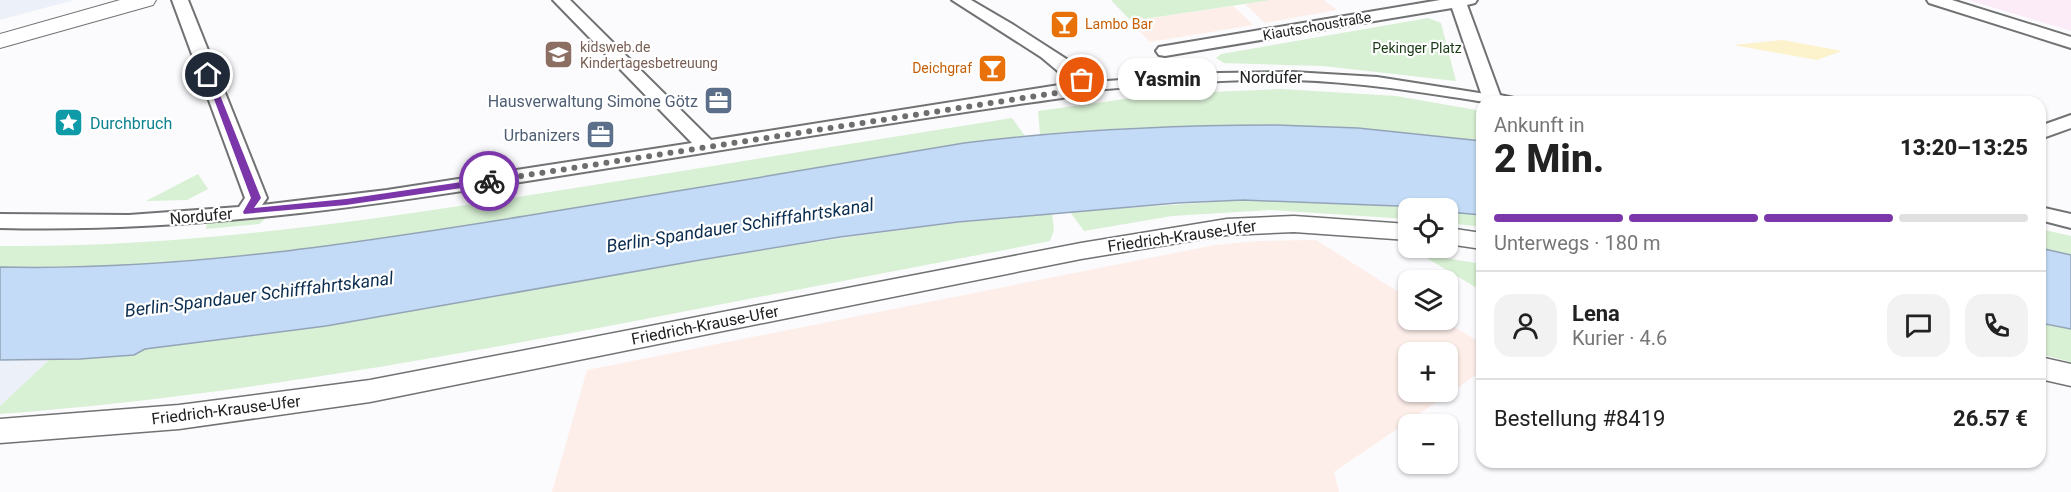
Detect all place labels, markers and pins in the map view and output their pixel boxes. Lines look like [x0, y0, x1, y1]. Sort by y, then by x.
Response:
bar icon: Lambo Bar [1048, 8, 1080, 40]
place label: Lambo Bar [1085, 16, 1153, 32]
school or university icon: kidsweb.de Kindertagesbetreuung [543, 39, 575, 71]
place label: kidsweb.de Kindertagesbetreuung [580, 39, 718, 71]
pin [182, 49, 233, 100]
bar icon: Deichgraf [977, 52, 1009, 84]
pin [1056, 54, 1107, 105]
callout: Yasmin [1118, 59, 1217, 101]
place label: Deichgraf [912, 60, 972, 76]
office icon: Hausverwaltung Simone Götz [703, 85, 735, 117]
place label: Hausverwaltung Simone Götz [488, 92, 698, 111]
place icon: Durchbruch [53, 107, 85, 139]
place label: Durchbruch [90, 114, 172, 133]
office icon: Urbanizers [585, 119, 617, 151]
place label: Urbanizers [504, 126, 580, 145]

